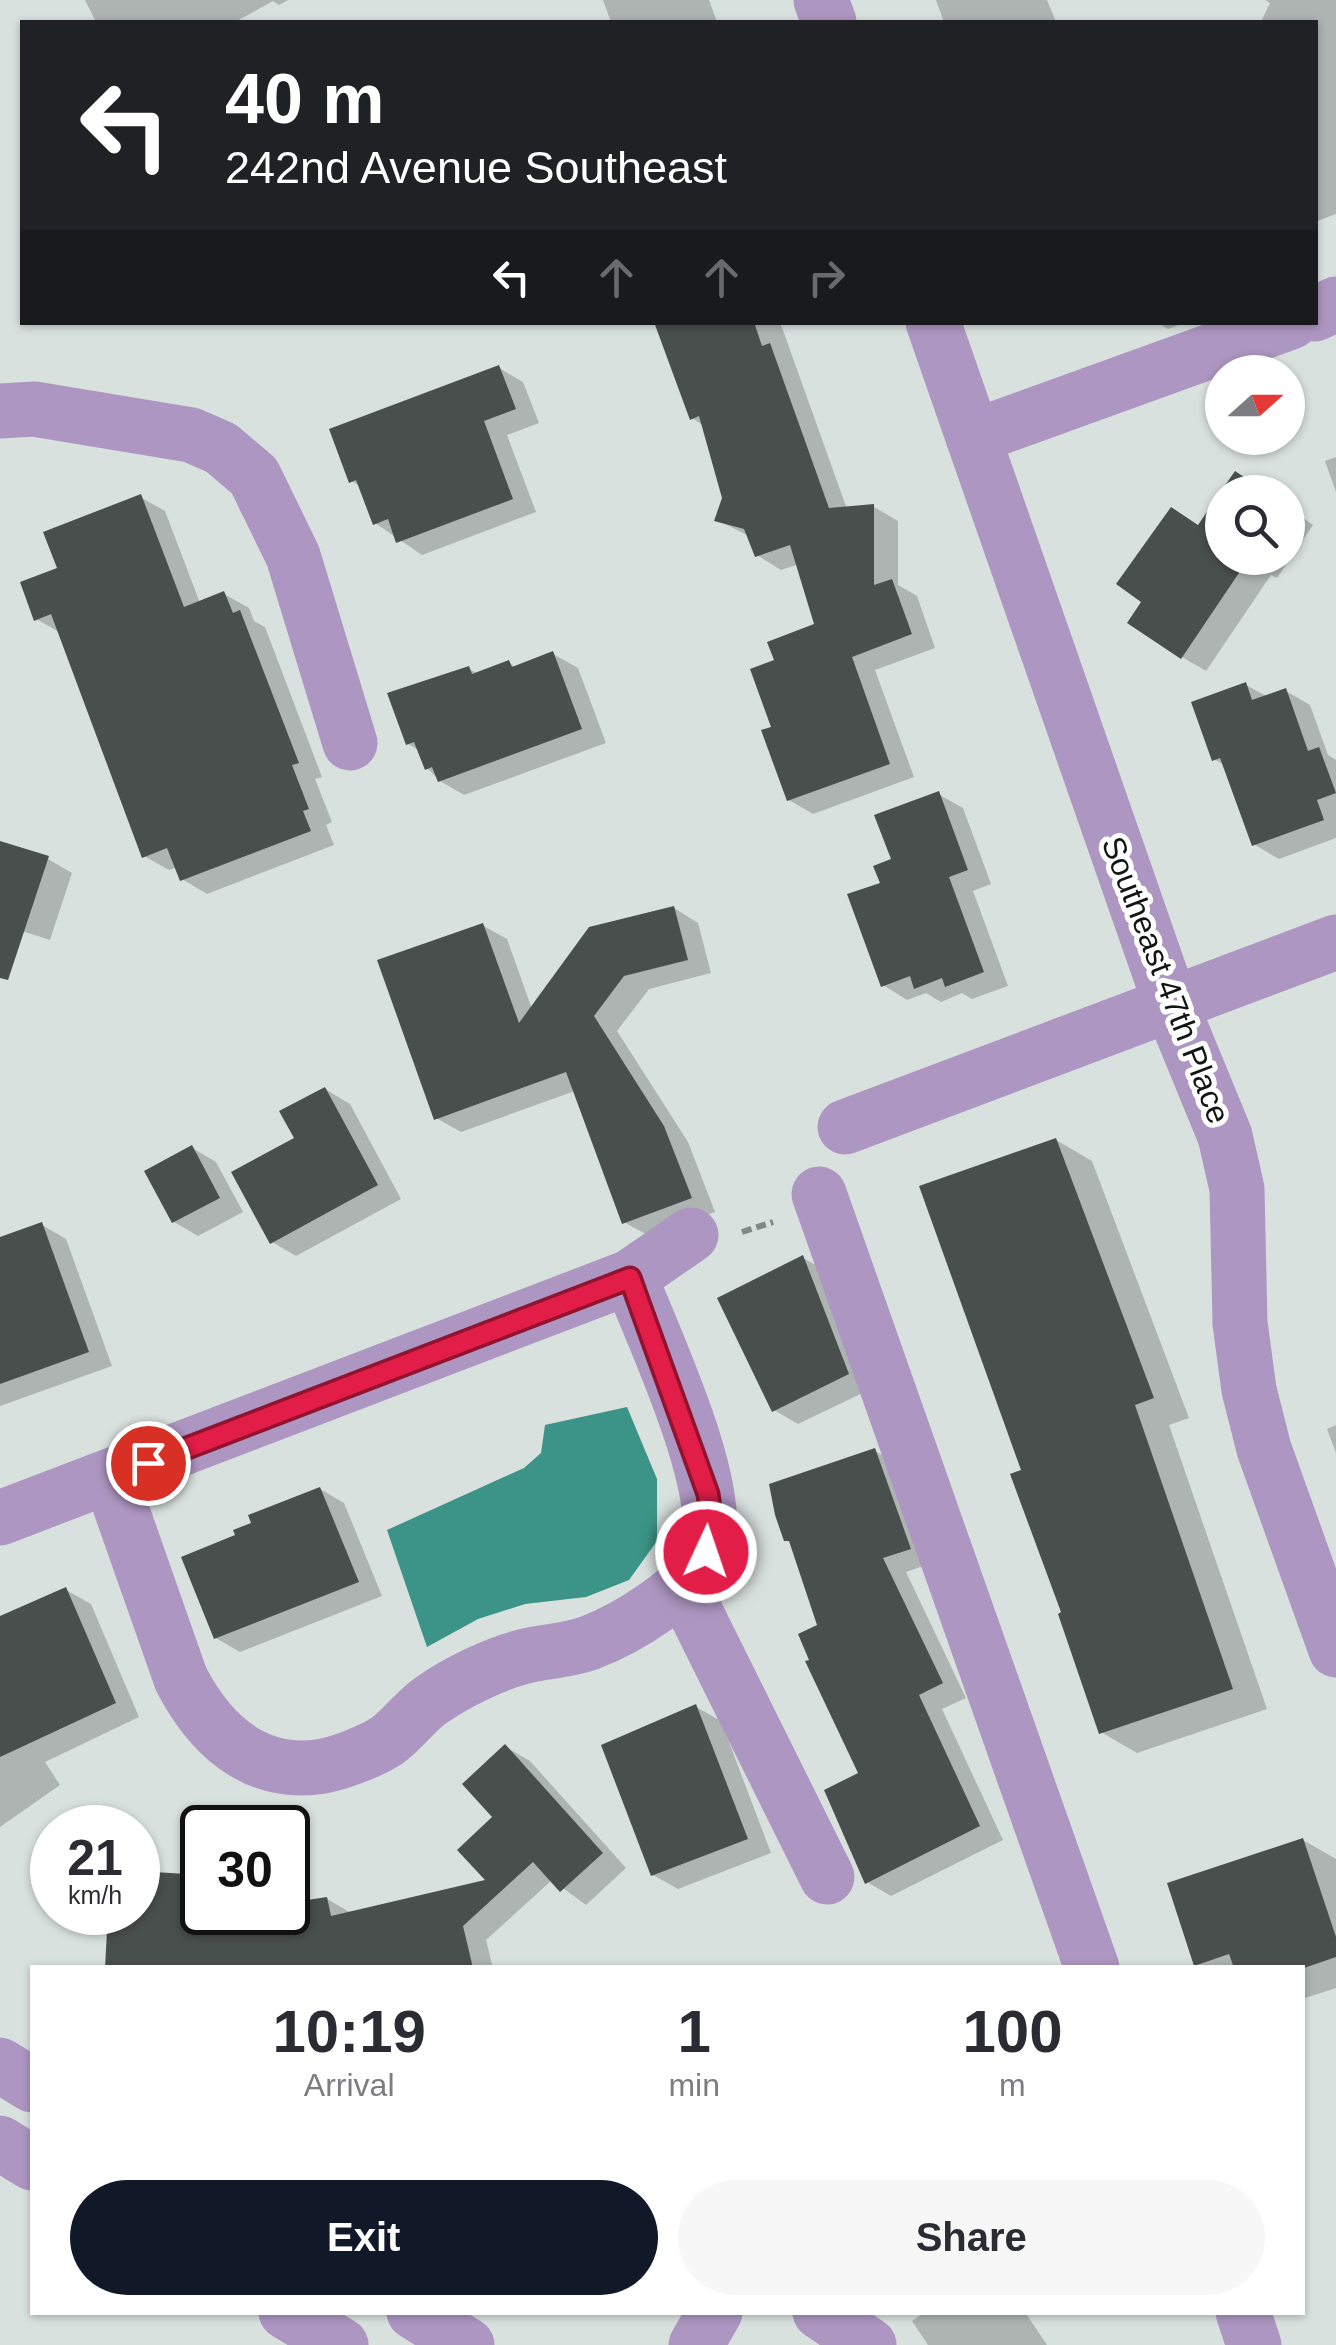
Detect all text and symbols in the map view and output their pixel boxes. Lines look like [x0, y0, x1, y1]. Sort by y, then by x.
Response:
icon: left [60, 60, 190, 190]
text: 40 m [225, 60, 385, 138]
text: 242nd Avenue Southeast [225, 142, 727, 193]
icon: left [484, 250, 539, 305]
icon: ahead [589, 250, 644, 305]
icon: ahead [694, 250, 749, 305]
icon: right [799, 250, 854, 305]
north arrow [1205, 355, 1305, 455]
map controls [1205, 355, 1305, 575]
button: search [1205, 475, 1305, 575]
street label: Southeast 47th Place [1095, 832, 1237, 1128]
pin [106, 1421, 191, 1506]
icon: arrive [121, 1436, 176, 1491]
position arrow [654, 1500, 758, 1604]
speed limit sign: 30 [180, 1805, 310, 1935]
text: 21 [67, 1830, 123, 1886]
text: km/h [68, 1881, 122, 1909]
text: 10:19 [272, 1998, 426, 2065]
text: 1 [677, 1998, 711, 2065]
text: 100 [962, 1998, 1063, 2065]
text: Arrival [304, 2067, 395, 2103]
text: min [668, 2067, 720, 2103]
text: m [999, 2067, 1026, 2103]
button: Exit [70, 2180, 658, 2295]
button: Share [678, 2180, 1265, 2295]

